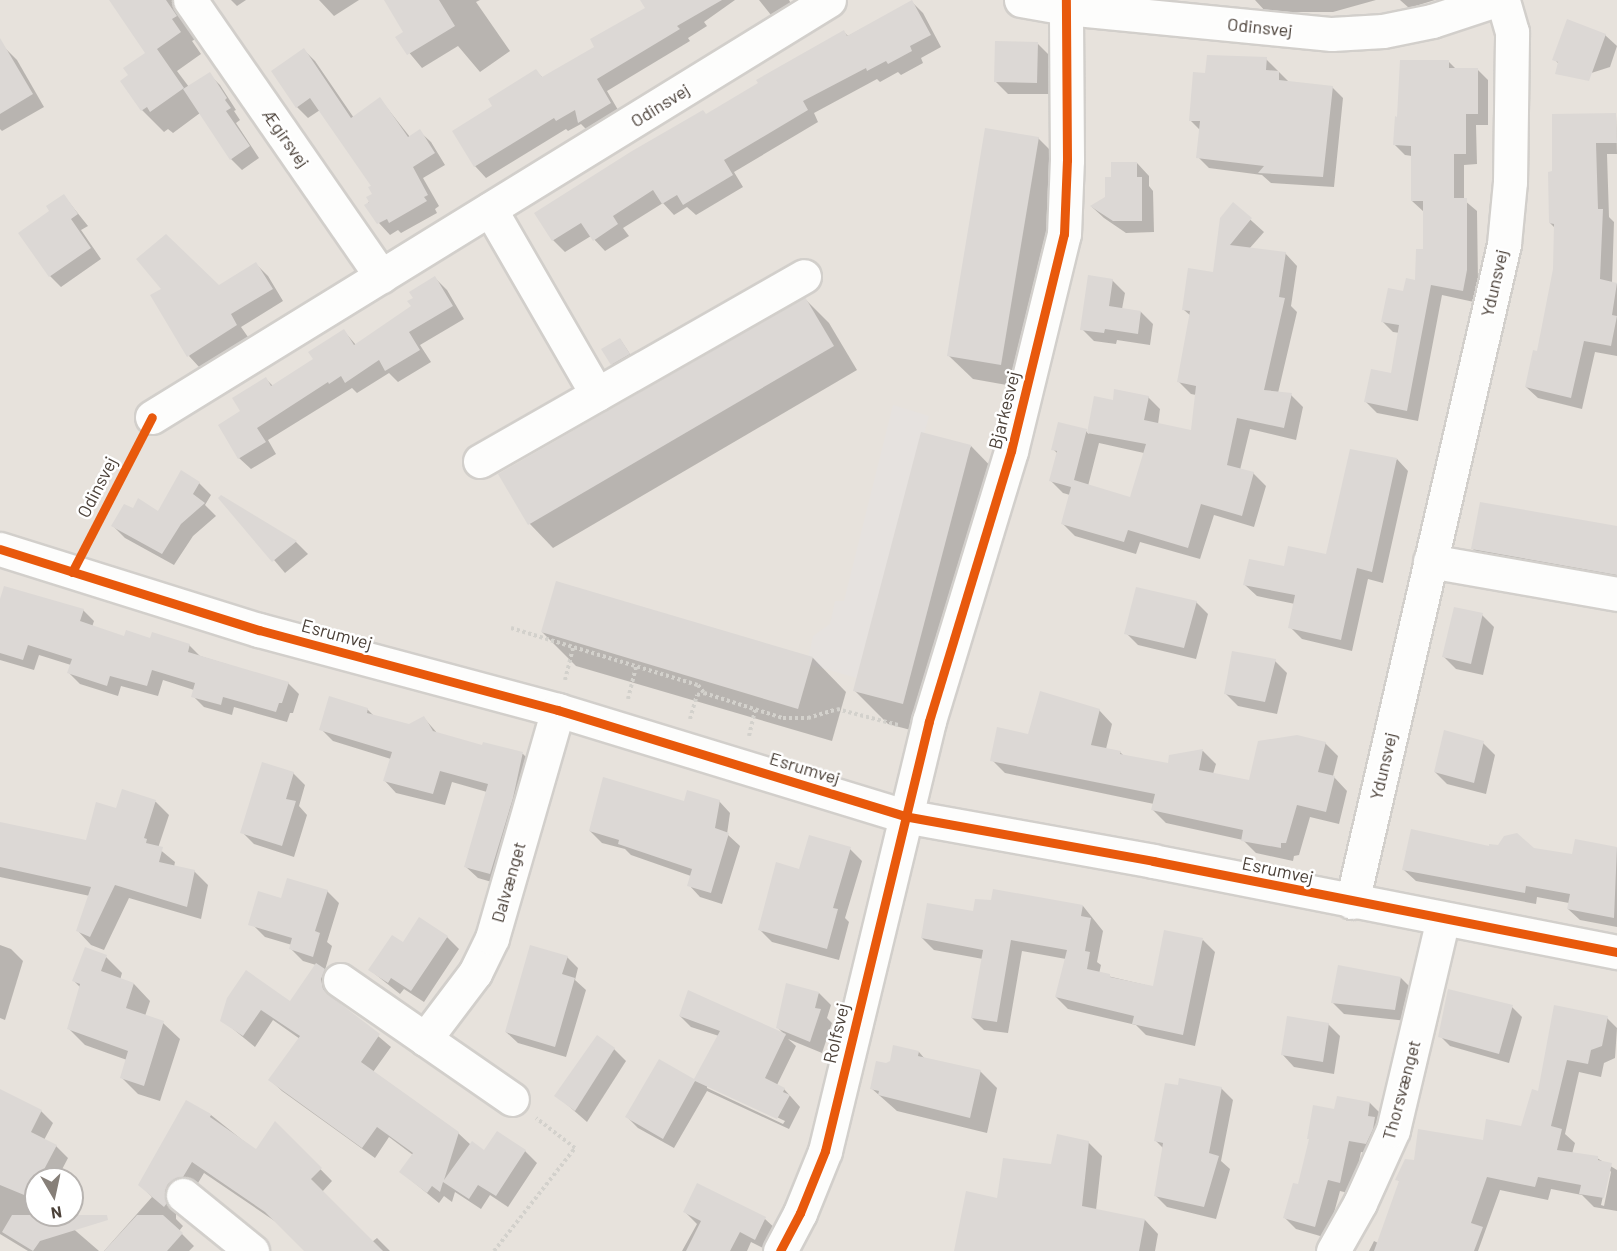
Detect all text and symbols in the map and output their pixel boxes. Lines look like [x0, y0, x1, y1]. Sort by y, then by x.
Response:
street label: Odinsvej [1226, 13, 1294, 41]
street label: Odinsvej [626, 78, 694, 132]
street label: Ægirsvej [258, 104, 314, 172]
street label: Ydunsvej [1476, 247, 1512, 319]
street label: Bjarkesvej [984, 369, 1024, 451]
street label: Odinsvej [72, 453, 122, 521]
street label: Esrumvej [299, 614, 375, 654]
street label: Ydunsvej [1365, 730, 1401, 802]
street label: Esrumvej [767, 747, 843, 789]
street label: Dalvænget [486, 839, 530, 925]
street label: Esrumvej [1240, 852, 1316, 888]
street label: Rolfsvej [819, 1001, 853, 1065]
street label: Thorsvænget [1377, 1038, 1425, 1142]
north arrow [24, 1167, 84, 1227]
text: N [50, 1203, 63, 1224]

